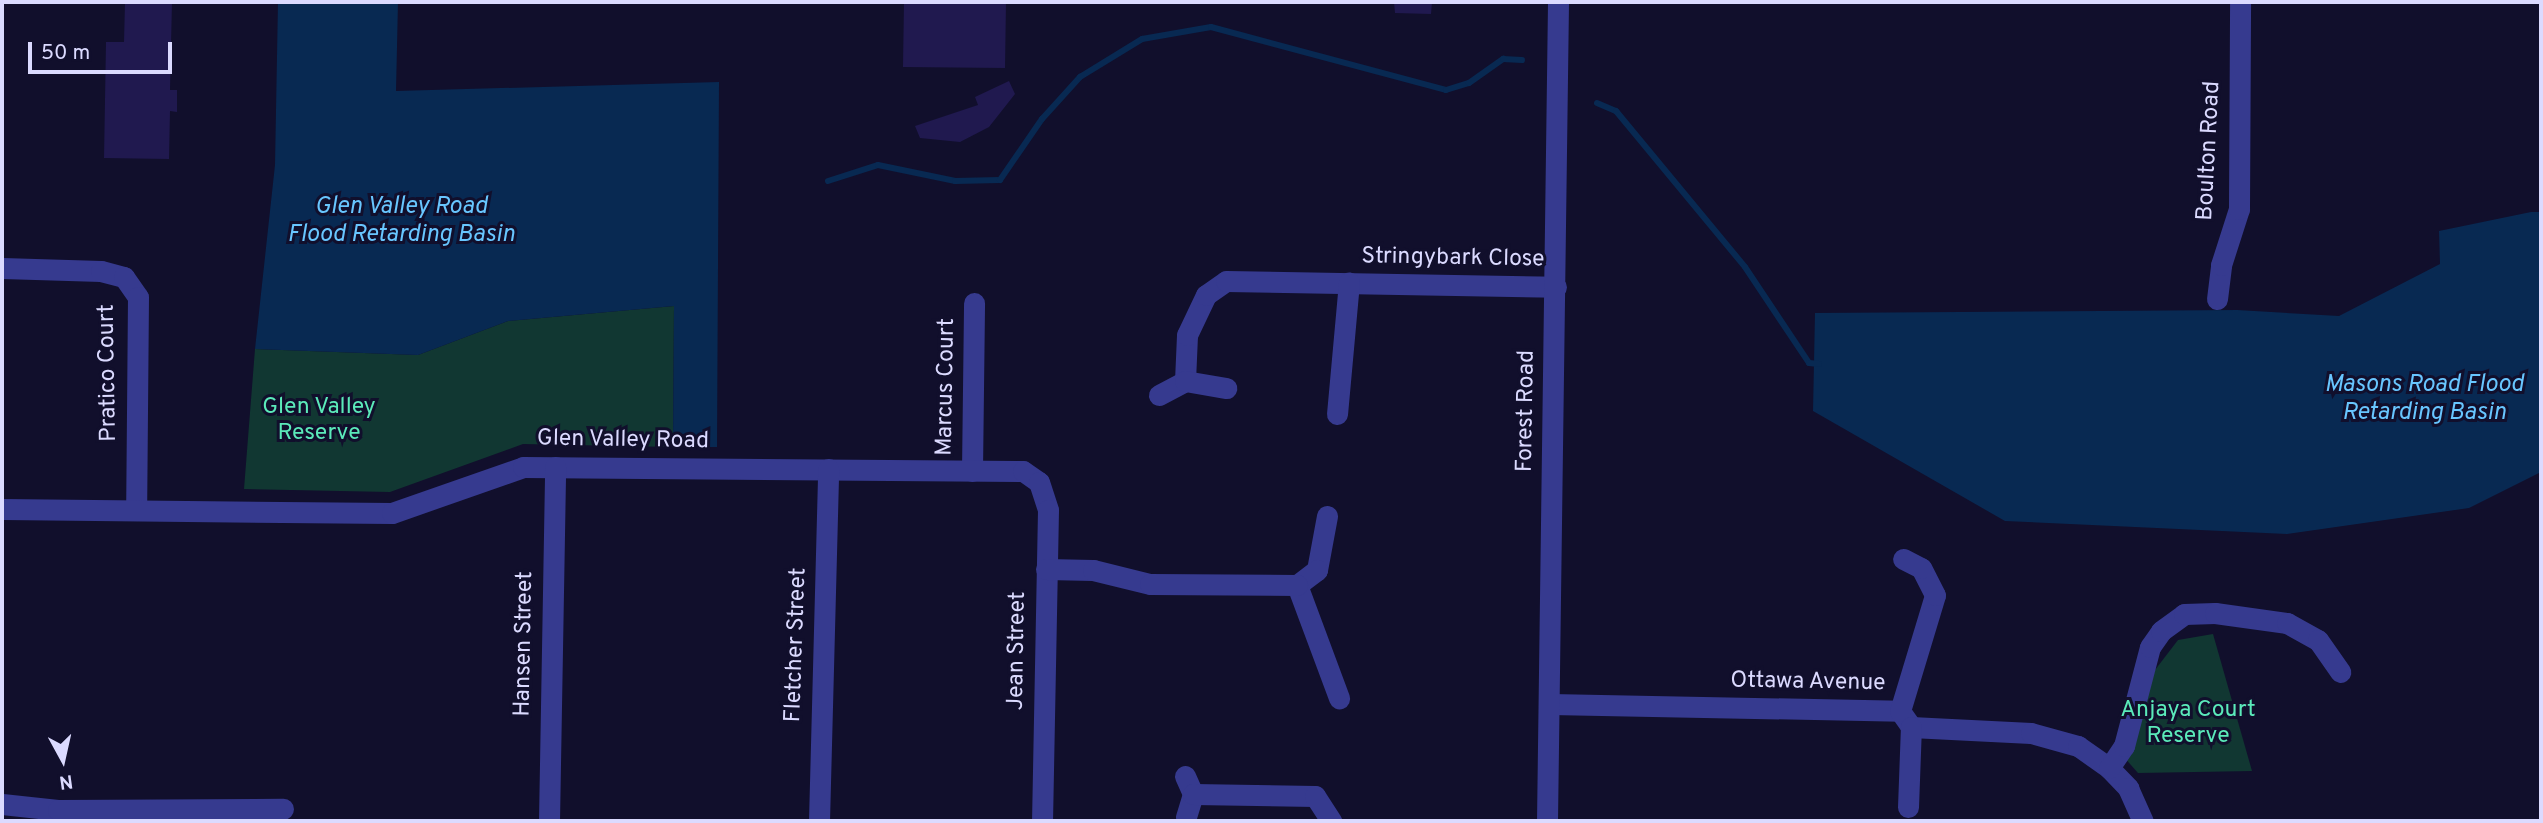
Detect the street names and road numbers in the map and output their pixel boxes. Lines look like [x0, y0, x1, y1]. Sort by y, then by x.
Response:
street label: Boulton Road [2193, 80, 2227, 222]
street label: Stringybark Close [1361, 244, 1545, 274]
street label: Pratico Court [94, 304, 124, 442]
street label: Marcus Court [932, 318, 962, 456]
street label: Forest Road [1512, 350, 1542, 472]
street label: Glen Valley Road [536, 426, 710, 456]
street label: Fletcher Street [781, 567, 813, 723]
street label: Hansen Street [510, 571, 540, 717]
street label: Jean Street [1003, 591, 1033, 711]
street label: Ottawa Avenue [1730, 668, 1886, 698]

